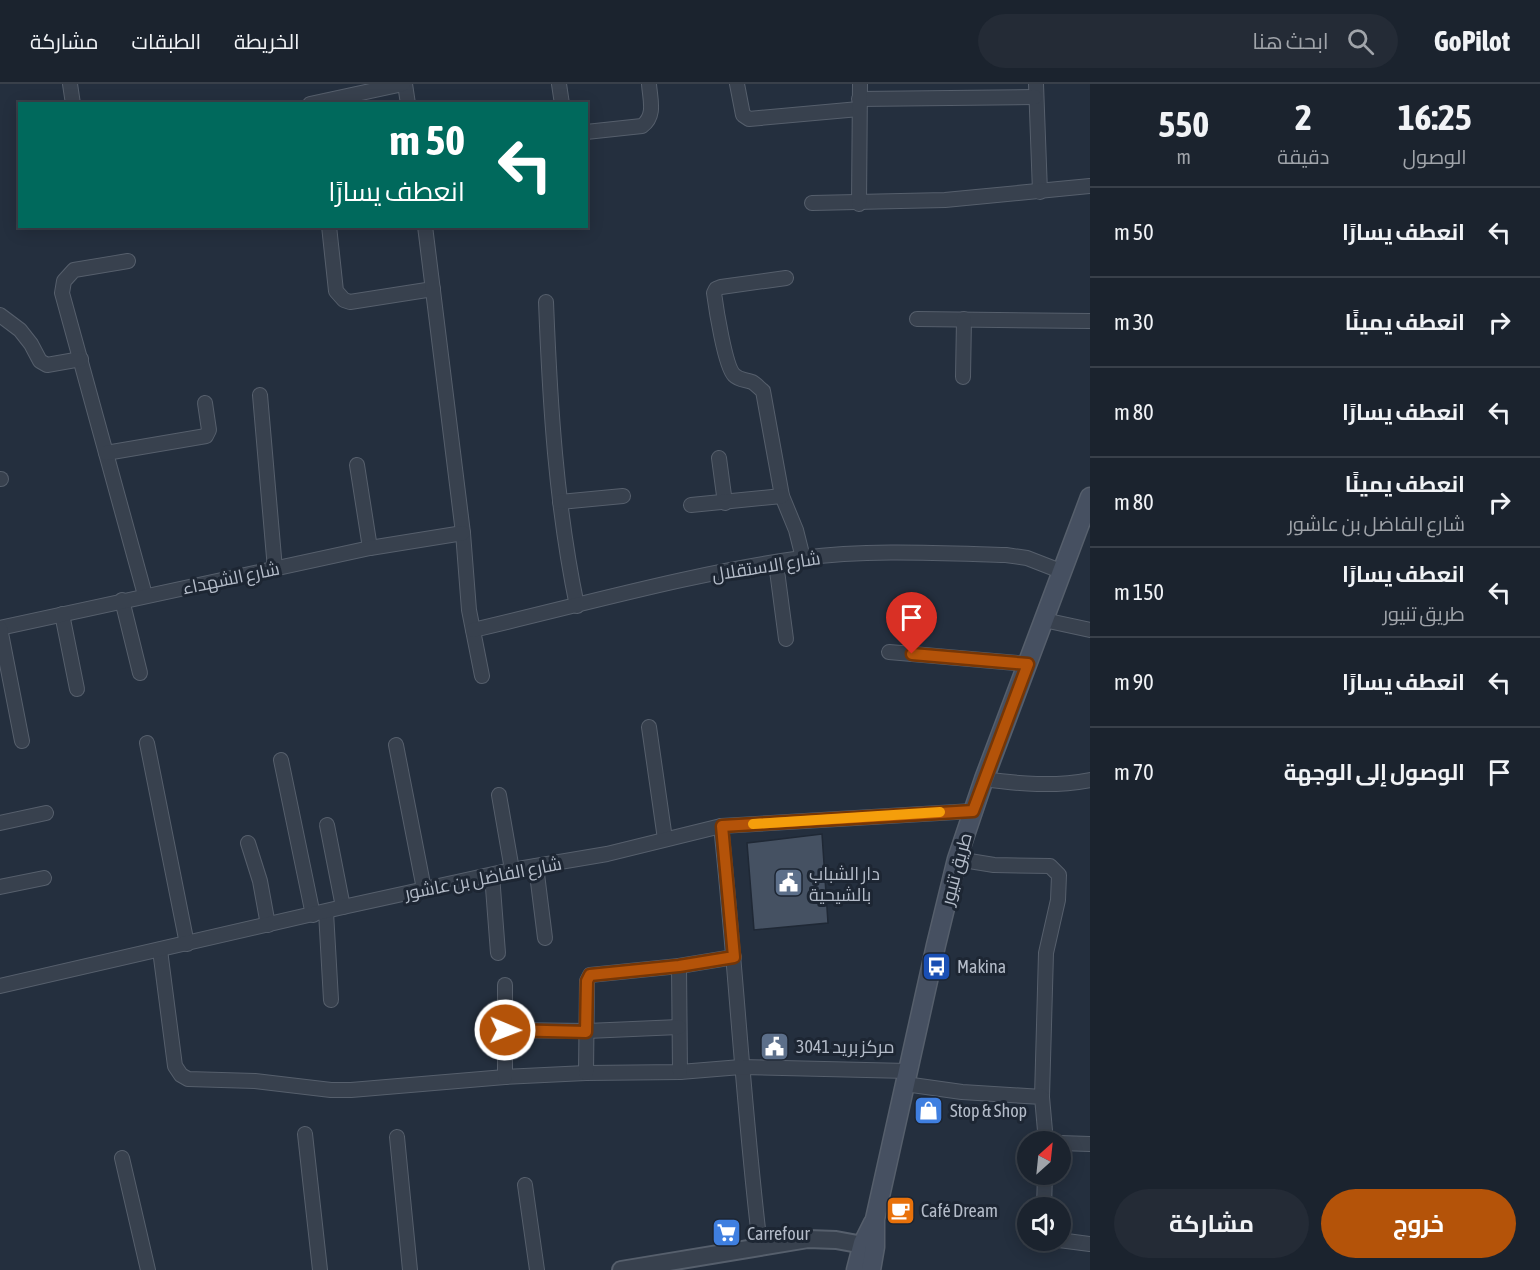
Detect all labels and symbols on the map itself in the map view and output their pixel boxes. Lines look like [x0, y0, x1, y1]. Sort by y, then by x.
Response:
street label: شارع الاستقلال [710, 547, 822, 587]
street label: شارع الشهداء [181, 557, 282, 600]
pin [886, 592, 937, 654]
street label: طريق تنيور [936, 830, 978, 909]
street label: شارع الفاضل بن عاشور [402, 852, 564, 906]
place label: دار الشباب بالشيحية [809, 863, 880, 905]
public building icon: دار الشباب بالشيحية [772, 867, 804, 899]
bus stop icon: Makina [920, 950, 952, 982]
place label: Makina [957, 956, 1006, 977]
position arrow [473, 998, 537, 1062]
public building icon: مركز بريد 3041 [759, 1030, 791, 1062]
place label: مركز بريد 3041 [796, 1036, 894, 1058]
shop icon: Stop & Shop [913, 1094, 945, 1126]
place label: Stop & Shop [950, 1100, 1027, 1121]
north arrow [1017, 1131, 1071, 1185]
cafe icon: Café Dream [884, 1194, 916, 1226]
place label: Café Dream [921, 1200, 998, 1221]
supermarket icon: Carrefour [710, 1217, 742, 1249]
place label: Carrefour [747, 1223, 810, 1244]

